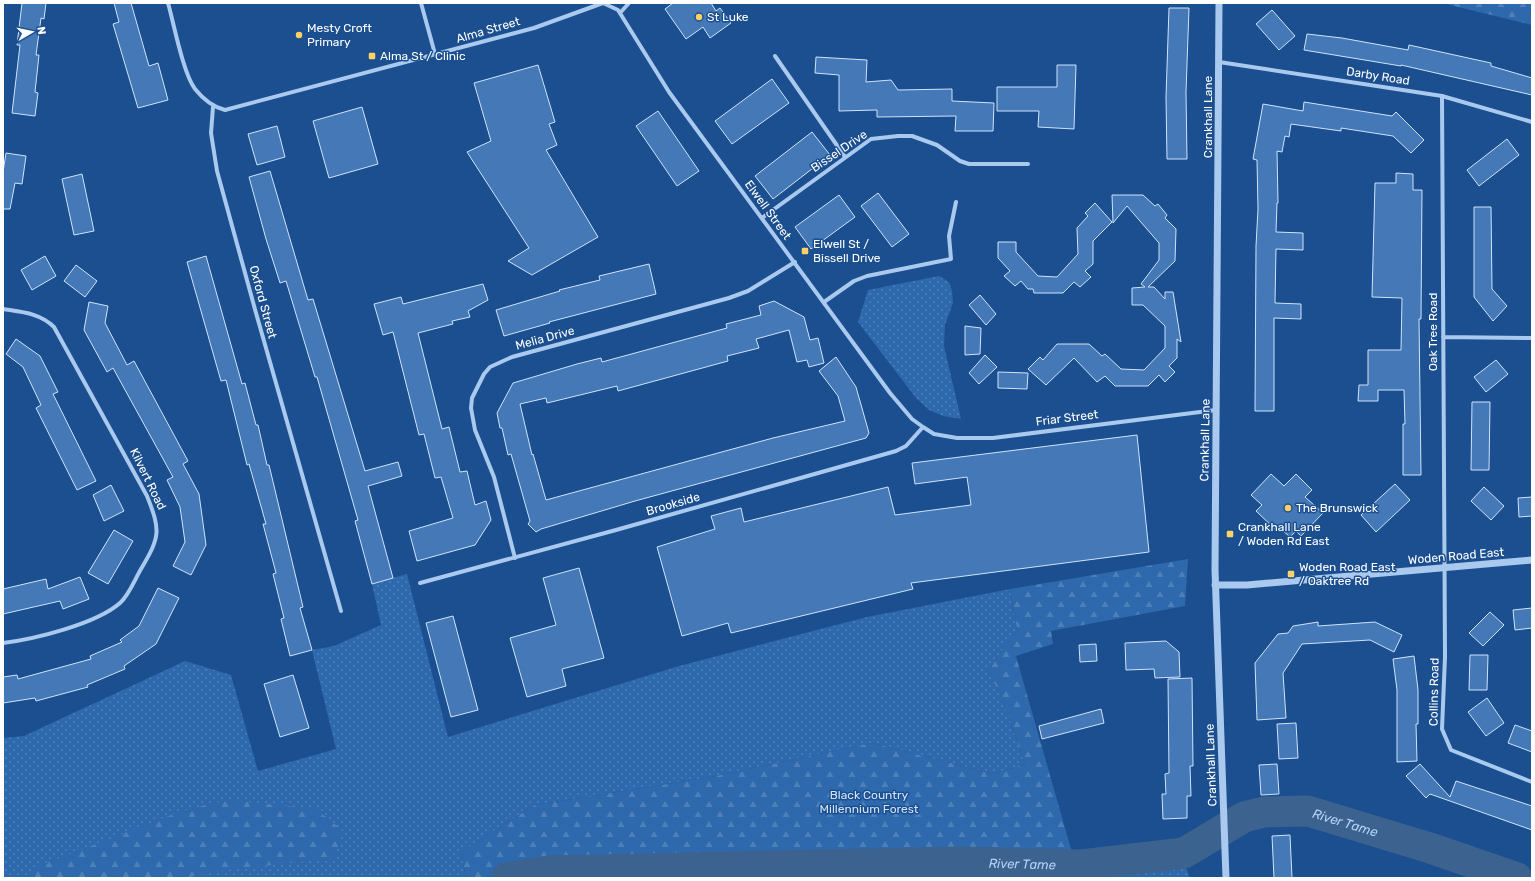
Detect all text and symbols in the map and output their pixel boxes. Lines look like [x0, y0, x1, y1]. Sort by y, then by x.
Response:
place label: St Luke [707, 10, 749, 24]
north arrow [12, 12, 52, 52]
marker: St Luke [694, 12, 704, 22]
street label: Alma Street [454, 14, 522, 46]
place label: Mesty Croft Primary [307, 21, 372, 49]
text: N [34, 26, 48, 36]
marker: Mesty Croft Primary [294, 30, 304, 40]
place label: Alma St / Clinic [380, 49, 466, 63]
marker: Alma St / Clinic [367, 51, 377, 61]
street label: Darby Road [1345, 64, 1411, 88]
street label: Crankhall Lane [1201, 75, 1215, 158]
street label: Bissel Drive [808, 127, 870, 175]
street label: Elwell Street [742, 178, 794, 243]
place label: Elwell St / Bissell Drive [813, 237, 881, 265]
marker: Elwell St / Bissell Drive [800, 246, 810, 256]
street label: Oxford Street [247, 264, 280, 340]
street label: Oak Tree Road [1426, 293, 1440, 371]
street label: Melia Drive [514, 323, 576, 353]
street label: Crankhall Lane [1197, 398, 1213, 481]
street label: Friar Street [1035, 407, 1099, 429]
street label: Kilvert Road [127, 446, 169, 512]
street label: Brookside [645, 490, 702, 518]
place label: The Brunswick [1296, 501, 1379, 515]
marker: The Brunswick [1283, 503, 1293, 513]
place label: Crankhall Lane / Woden Rd East [1238, 520, 1330, 548]
marker: Crankhall Lane / Woden Rd East [1225, 529, 1235, 539]
street label: Woden Road East [1407, 545, 1505, 567]
place label: Woden Road East / Oaktree Rd [1299, 560, 1396, 588]
marker: Woden Road East / Oaktree Rd [1286, 569, 1296, 579]
street label: Collins Road [1426, 658, 1442, 726]
street label: Crankhall Lane [1203, 723, 1219, 807]
park label: Black Country Millennium Forest [820, 788, 919, 816]
water label: River Tame [1311, 806, 1380, 840]
water label: River Tame [988, 856, 1056, 872]

